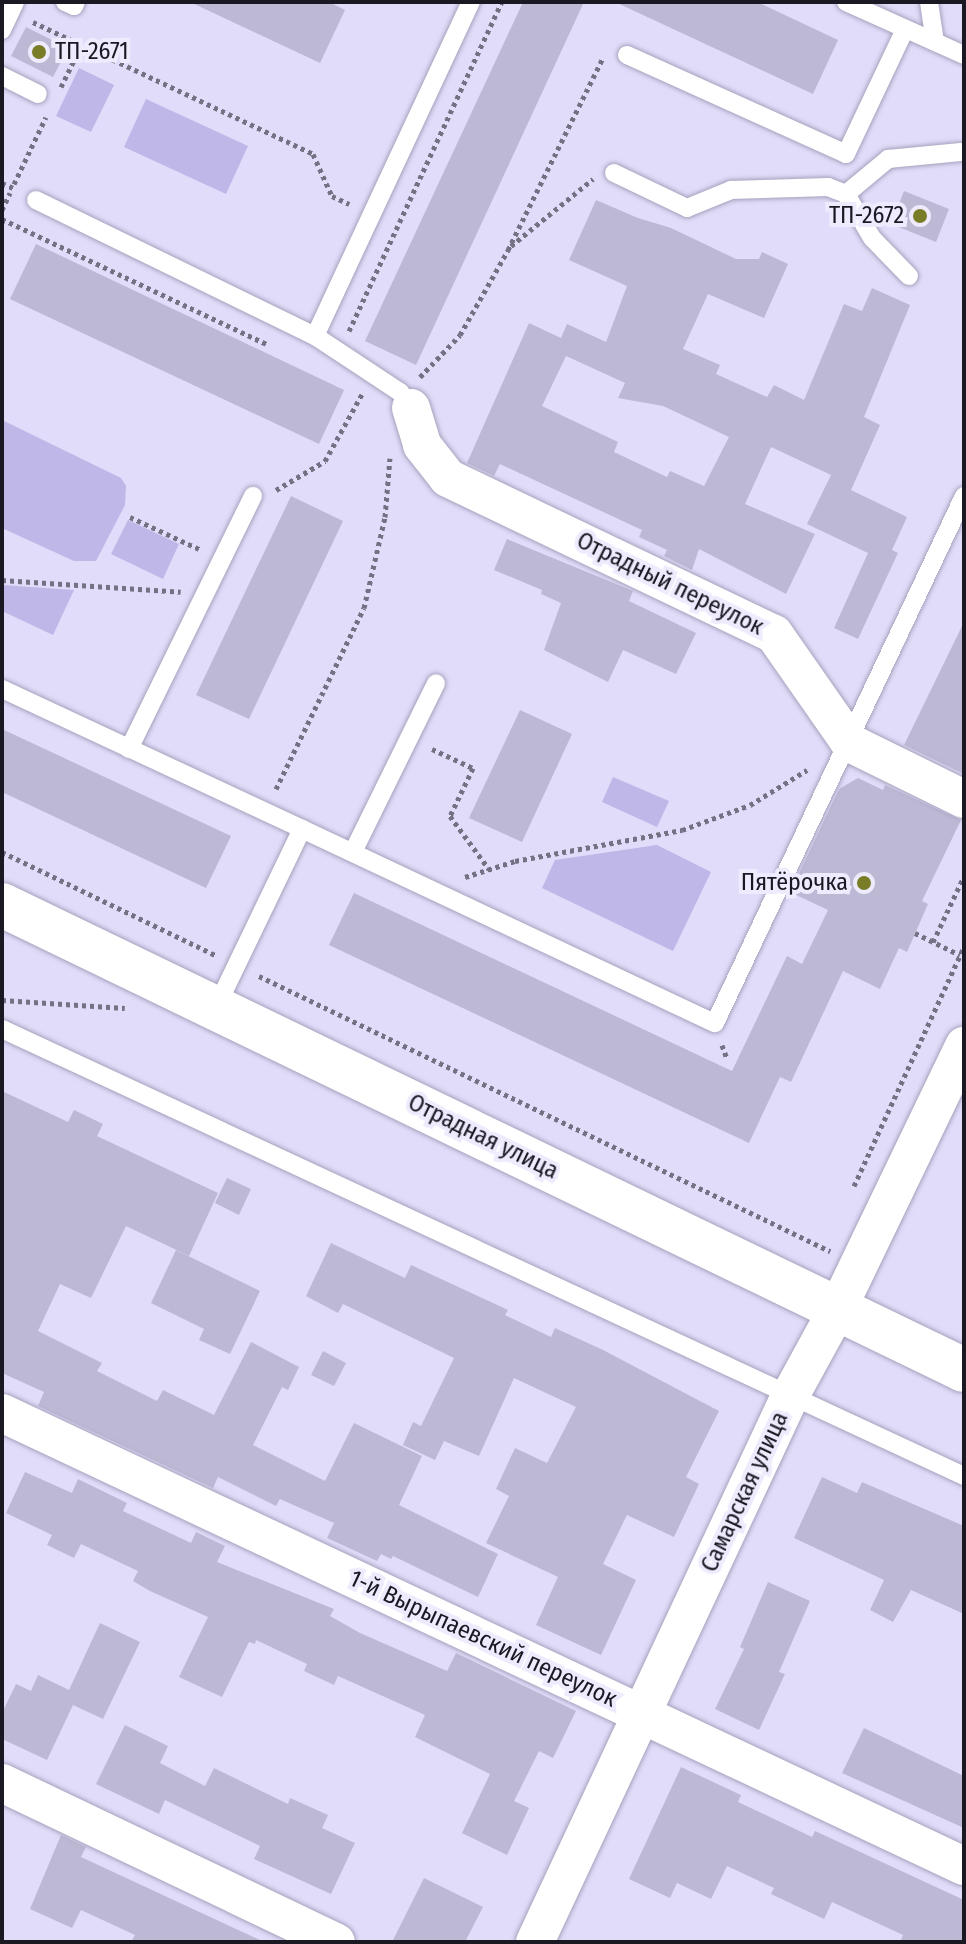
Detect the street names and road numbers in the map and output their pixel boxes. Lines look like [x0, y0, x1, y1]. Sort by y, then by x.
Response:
street label: Отрадный переулок [572, 526, 768, 642]
street label: Отрадная улица [403, 1088, 563, 1186]
street label: Самарская улица [695, 1407, 795, 1577]
street label: 1-й Вырыпаевский переулок [345, 1564, 621, 1714]

